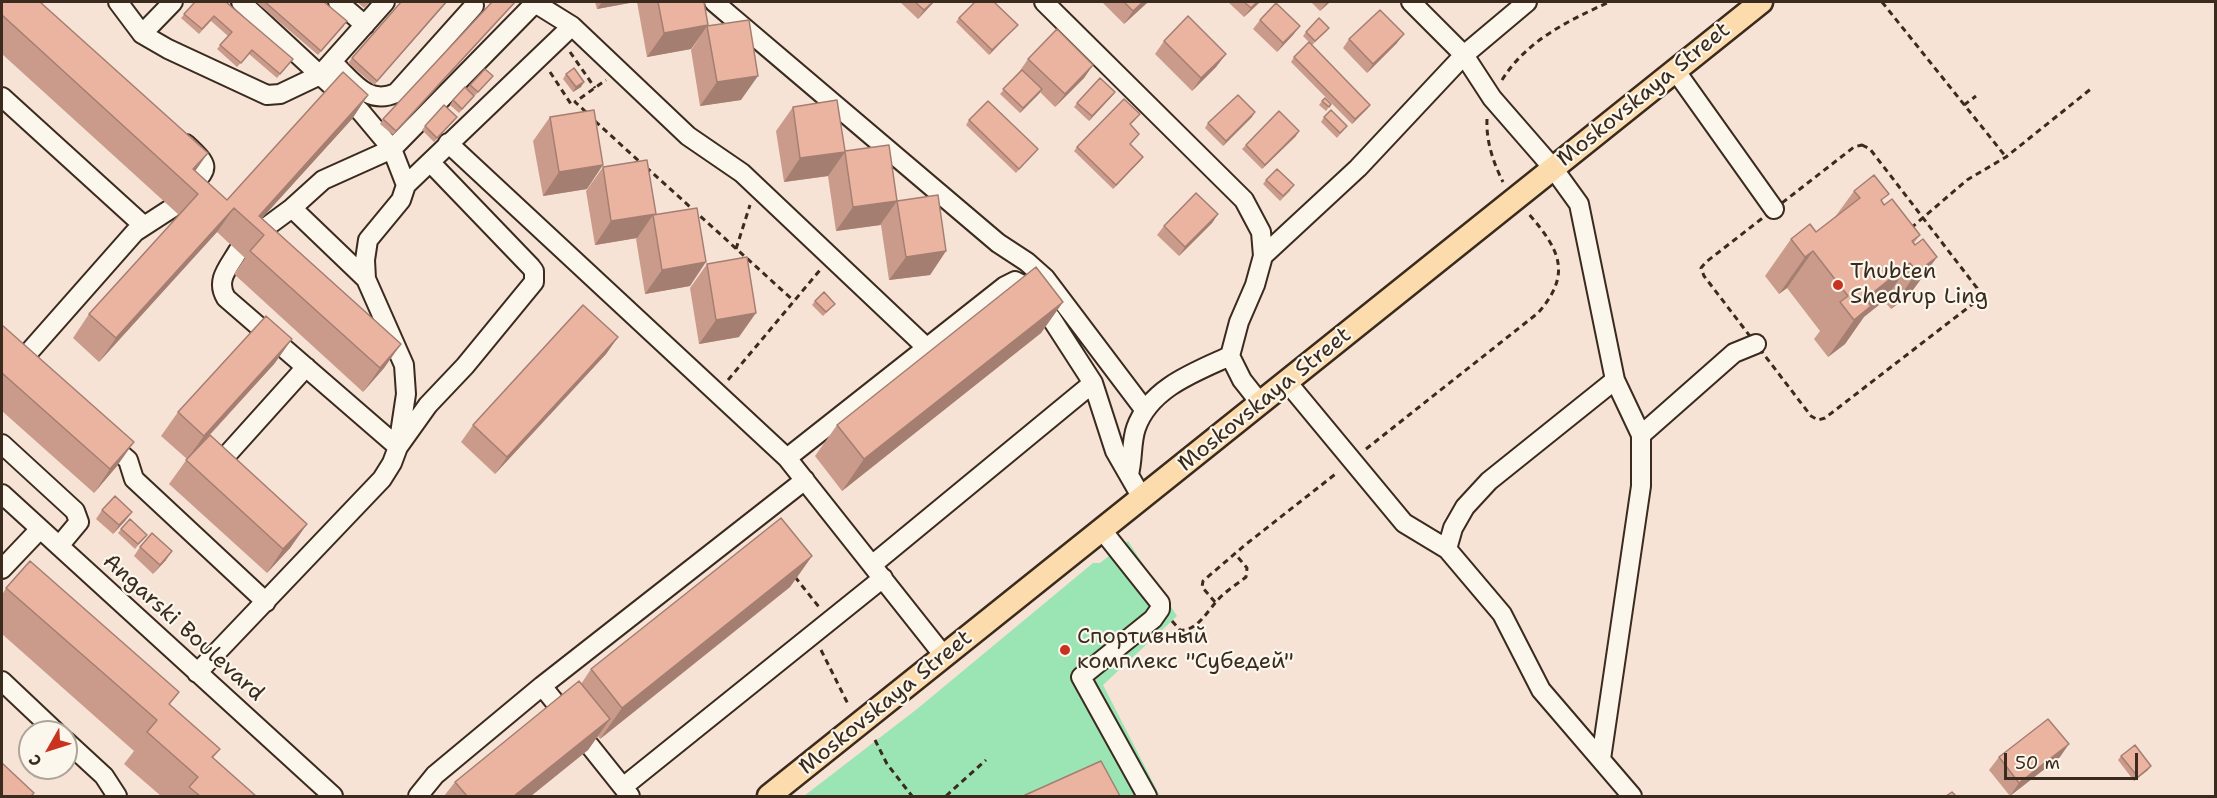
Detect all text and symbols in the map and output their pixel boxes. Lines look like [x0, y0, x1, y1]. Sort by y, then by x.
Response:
street label: Moskovskaya Street [1552, 17, 1736, 173]
place label: Thubten Shedrup Ling [1850, 259, 1988, 310]
marker: Thubten Shedrup Ling [1831, 278, 1845, 292]
street label: Moskovskaya Street [1173, 322, 1357, 478]
street label: Angarski Boulevard [97, 549, 269, 707]
place label: Спортивный комплекс "Субедей" [1077, 624, 1294, 676]
street label: Moskovskaya Street [794, 625, 978, 781]
marker: Спортивный комплекс "Субедей" [1058, 643, 1072, 657]
north arrow [18, 720, 78, 780]
scale bar [2007, 741, 2140, 779]
text: С [24, 750, 46, 771]
text: 50 m [2015, 751, 2060, 775]

